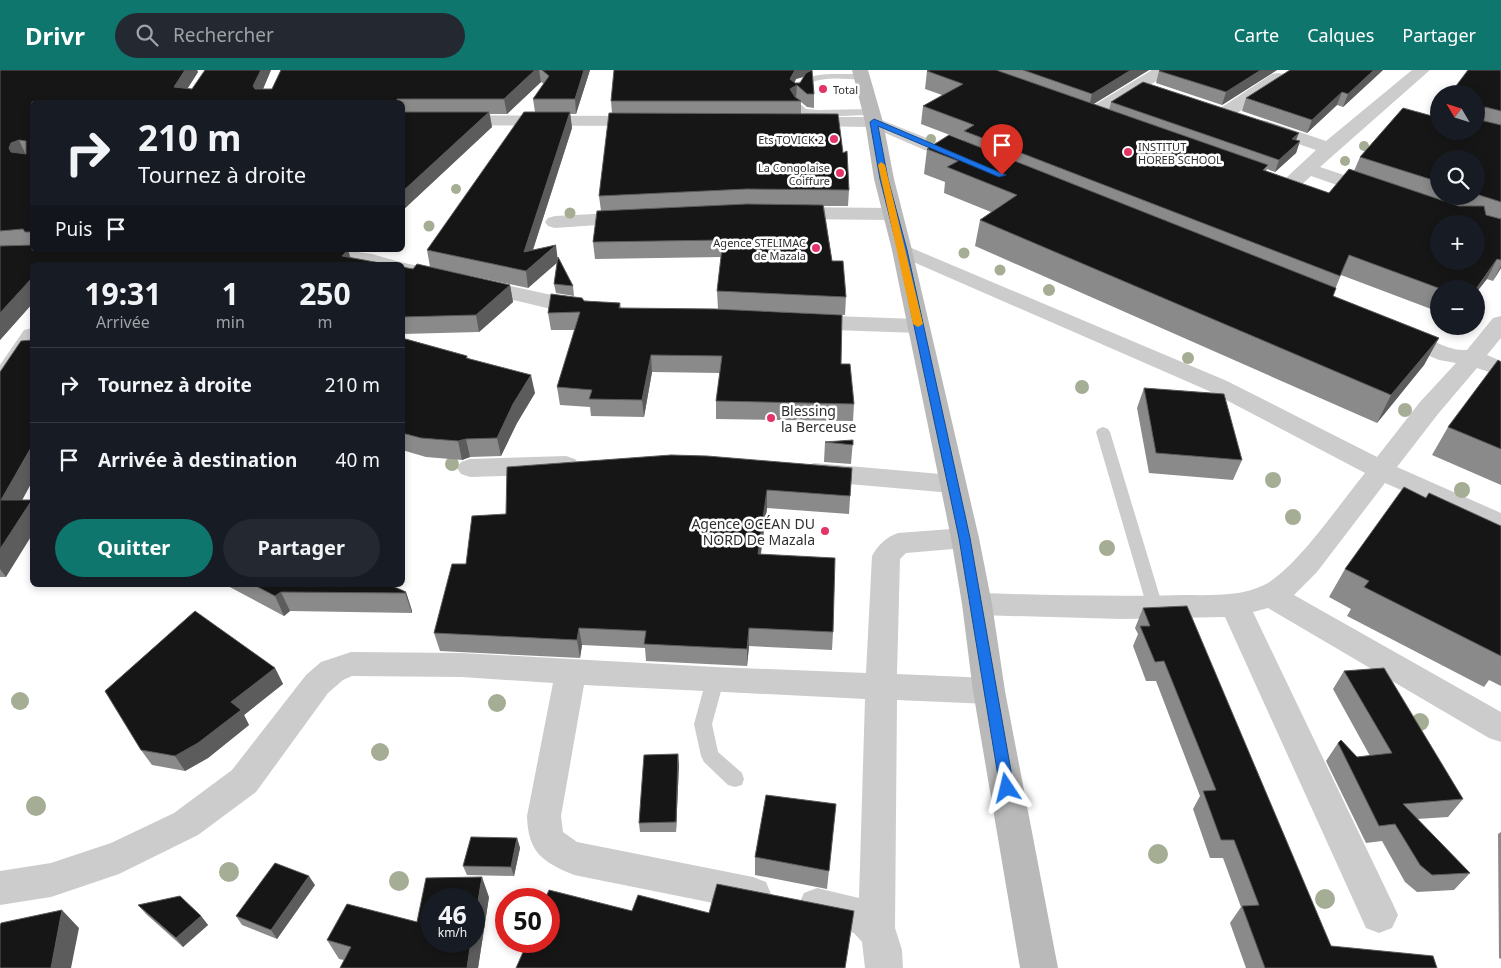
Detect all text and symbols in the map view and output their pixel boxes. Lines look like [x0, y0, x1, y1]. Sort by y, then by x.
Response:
search box [115, 13, 465, 58]
text: Drivr [25, 19, 85, 52]
icon: search [133, 21, 161, 49]
text: Rechercher [173, 22, 274, 48]
text: Carte [1234, 23, 1279, 47]
text: Calques [1307, 23, 1374, 47]
text: Partager [1402, 23, 1476, 47]
place label: Total [833, 82, 858, 97]
marker: Total [817, 83, 829, 95]
north arrow [1430, 85, 1485, 140]
map controls [1430, 85, 1485, 335]
text: 210 m [138, 114, 241, 161]
icon: right [55, 120, 120, 185]
pin [981, 124, 1023, 175]
icon: arrive [988, 131, 1016, 159]
place label: Ets TOVICK 2 [758, 132, 824, 147]
marker: Ets TOVICK 2 [828, 133, 840, 145]
place label: INSTITUT HOREB SCHOOL [1138, 139, 1222, 167]
marker: INSTITUT HOREB SCHOOL [1122, 146, 1134, 158]
button: search [1430, 150, 1485, 205]
text: Tournez à droite [138, 159, 306, 189]
place label: La Congolaise Coiffure [758, 160, 830, 188]
marker: La Congolaise Coiffure [834, 167, 846, 179]
icon: arrive [102, 215, 130, 243]
button: + [1430, 215, 1485, 270]
text: Puis [55, 216, 92, 242]
place label: Agence STELIMAC de Mazala [713, 235, 806, 263]
marker: Agence STELIMAC de Mazala [810, 242, 822, 254]
text: 19:31 [84, 273, 161, 314]
text: 1 [222, 273, 239, 314]
text: 250 [299, 273, 351, 314]
button: − [1430, 280, 1485, 335]
text: Arrivée [96, 311, 150, 333]
text: min [216, 311, 245, 333]
text: m [317, 311, 332, 333]
icon: right [55, 371, 83, 399]
text: Tournez à droite [98, 372, 252, 398]
text: 210 m [325, 372, 380, 398]
place label: Blessing la Berceuse [781, 401, 857, 436]
marker: Blessing la Berceuse [765, 412, 777, 424]
icon: arrive [55, 446, 83, 474]
text: Arrivée à destination [98, 447, 297, 473]
text: 40 m [336, 447, 380, 473]
place label: Agence OCÉAN DU NORD De Mazala [691, 514, 815, 549]
button: Quitter [55, 519, 213, 577]
button: Partager [223, 519, 380, 577]
marker: Agence OCÉAN DU NORD De Mazala [819, 525, 831, 537]
position arrow [980, 761, 1032, 813]
speed limit sign: 50 [495, 888, 560, 953]
text: 46 [438, 897, 467, 931]
text: km/h [438, 924, 467, 941]

